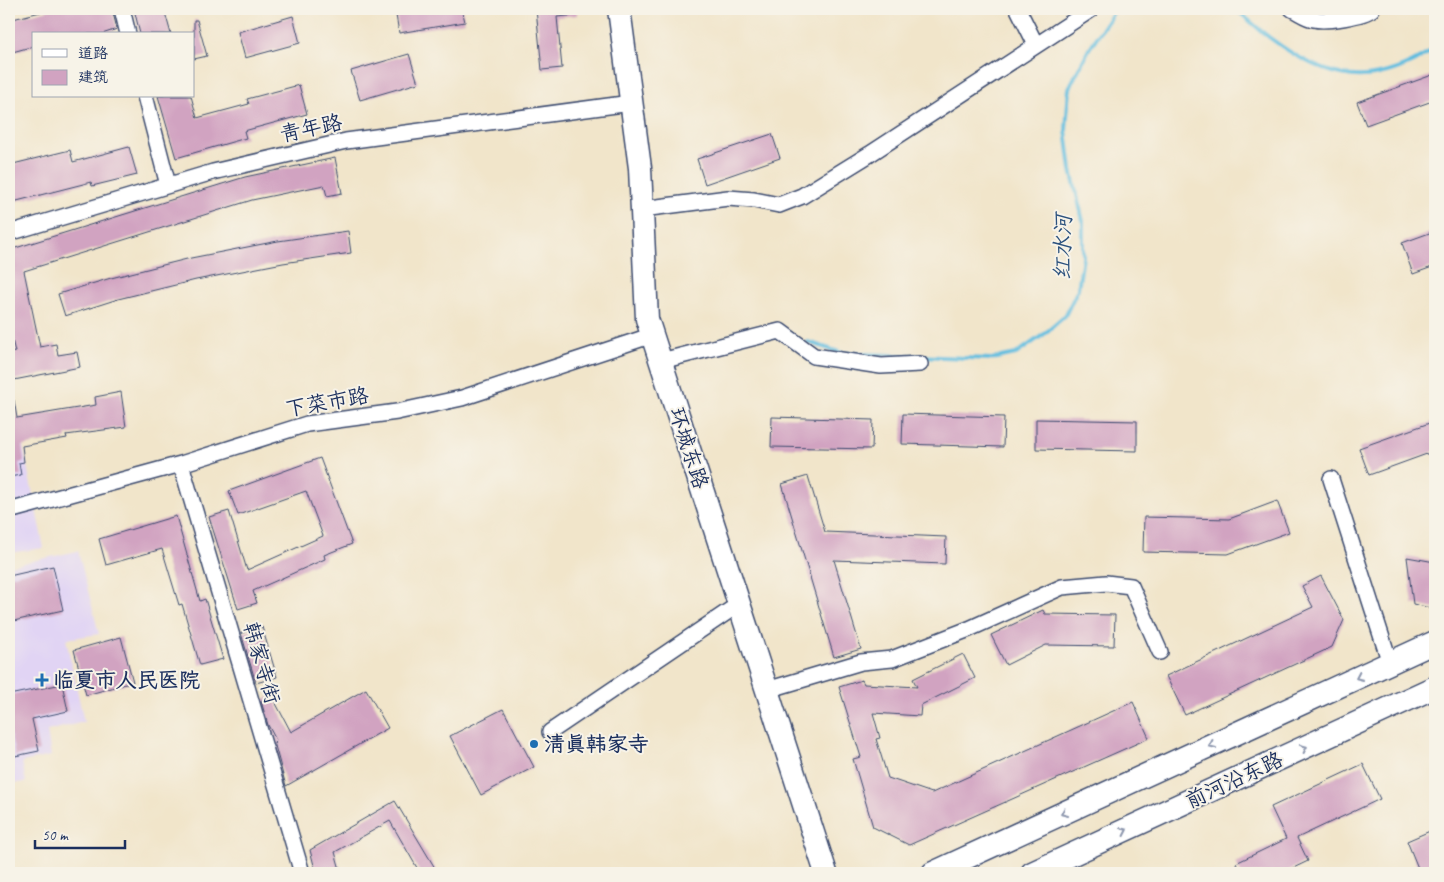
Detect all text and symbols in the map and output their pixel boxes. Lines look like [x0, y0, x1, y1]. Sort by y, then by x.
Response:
legend [32, 32, 195, 98]
text: 道路 [78, 44, 108, 63]
text: 建筑 [78, 68, 108, 87]
street label: 青年路 [277, 109, 345, 147]
water label: 红水河 [1048, 211, 1078, 280]
street label: 下菜市路 [283, 382, 371, 422]
street label: 环城东路 [664, 404, 714, 492]
street label: 韩家寺街 [238, 619, 286, 707]
place label: 临夏市人民医院 [53, 667, 200, 693]
one-way arrow [1355, 670, 1364, 681]
marker: 临夏市人民医院 [35, 673, 49, 687]
place label: 清真韩家寺 [544, 731, 649, 757]
marker: 清真韩家寺 [528, 738, 540, 750]
one-way arrow [1208, 739, 1217, 749]
one-way arrow [1298, 744, 1307, 754]
street label: 前河沿东路 [1181, 746, 1287, 814]
one-way arrow [1060, 807, 1069, 817]
scale bar [35, 817, 125, 849]
text: 50 m [42, 826, 69, 845]
one-way arrow [1119, 826, 1128, 837]

